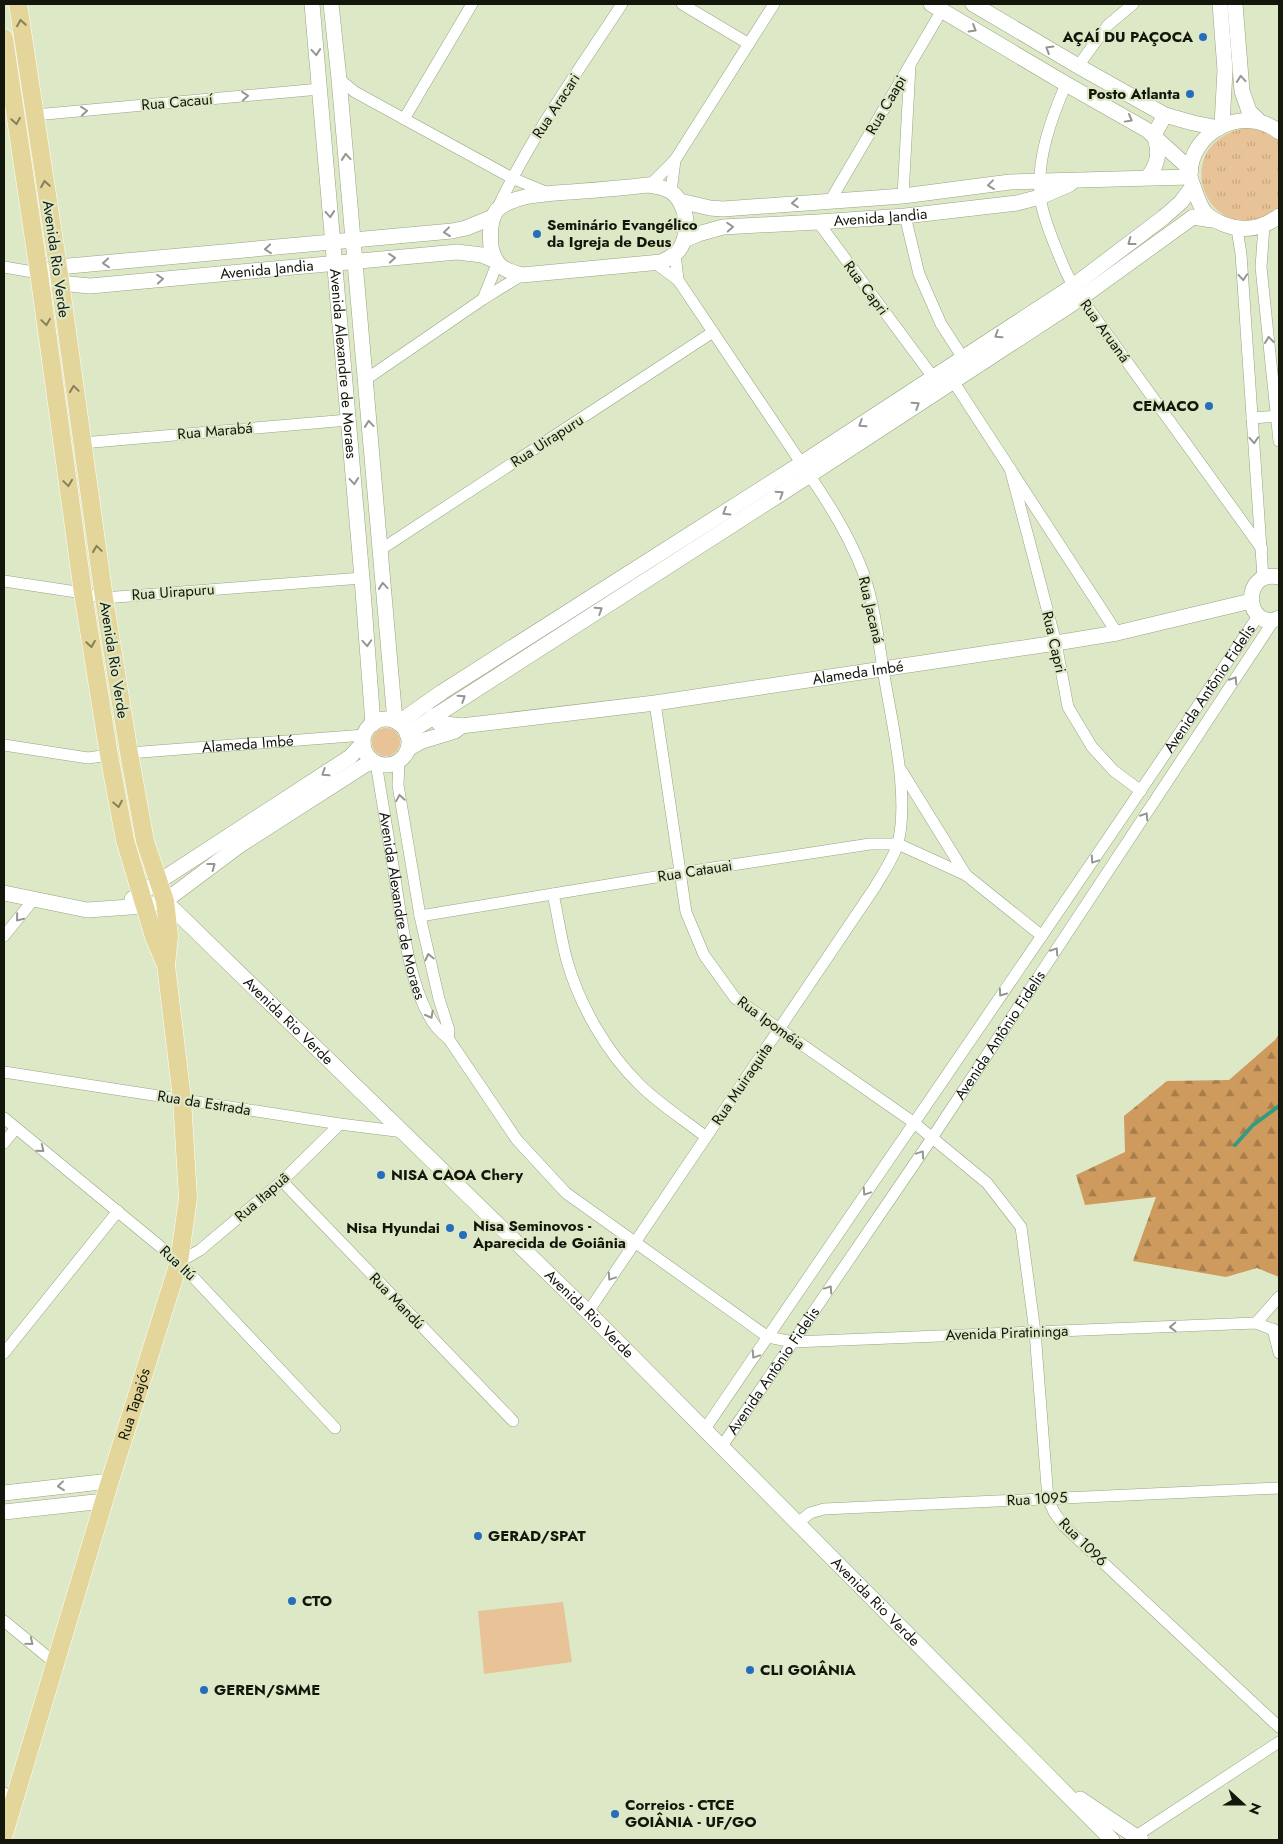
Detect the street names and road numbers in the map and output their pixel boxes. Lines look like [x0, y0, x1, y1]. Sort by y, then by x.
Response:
street label: Rua Aracari [527, 69, 585, 143]
street label: Rua Caapi [860, 71, 912, 139]
street label: Rua Cacauí [140, 88, 215, 116]
street label: Avenida Rio Verde [37, 199, 75, 319]
street label: Avenida Jandia [833, 202, 928, 232]
street label: Avenida Jandia [219, 254, 314, 285]
street label: Rua Capri [838, 256, 894, 320]
street label: Avenida Alexandre de Moraes [324, 268, 363, 460]
street label: Rua Aruaná [1075, 295, 1135, 367]
street label: Rua Uirapuru [506, 409, 588, 473]
street label: Rua Marabá [176, 417, 254, 445]
street label: Rua Jacaná [853, 574, 889, 646]
street label: Rua Uirapuru [131, 578, 215, 606]
street label: Avenida Rio Verde [94, 600, 134, 720]
street label: Rua Capri [1036, 609, 1072, 675]
street label: Avenida Antônio Fidelis [1158, 620, 1261, 757]
street label: Alameda Imbé [811, 655, 905, 690]
street label: Alameda Imbé [201, 729, 295, 758]
street label: Avenida Alexandre de Moraes [373, 810, 431, 1003]
street label: Rua Catauai [656, 854, 734, 888]
street label: Avenida Antônio Fidelis [949, 966, 1051, 1104]
street label: Avenida Rio Verde [238, 972, 339, 1070]
street label: Rua Ipoméia [733, 991, 809, 1055]
street label: Rua Muiraquita [706, 1038, 778, 1130]
street label: Rua da Estrada [156, 1085, 252, 1121]
street label: Rua Itapuã [230, 1167, 294, 1227]
street label: Rua Itú [155, 1240, 201, 1286]
street label: Avenida Rio Verde [539, 1264, 639, 1363]
street label: Rua Mandú [364, 1268, 430, 1334]
street label: Avenida Antônio Fidelis [722, 1302, 825, 1439]
street label: Avenida Piratininga [945, 1320, 1069, 1346]
street label: Rua Tapajós [112, 1365, 156, 1443]
street label: Rua 1095 [1006, 1486, 1068, 1512]
street label: Rua 1096 [1054, 1513, 1112, 1571]
street label: Avenida Rio Verde [826, 1552, 925, 1652]

